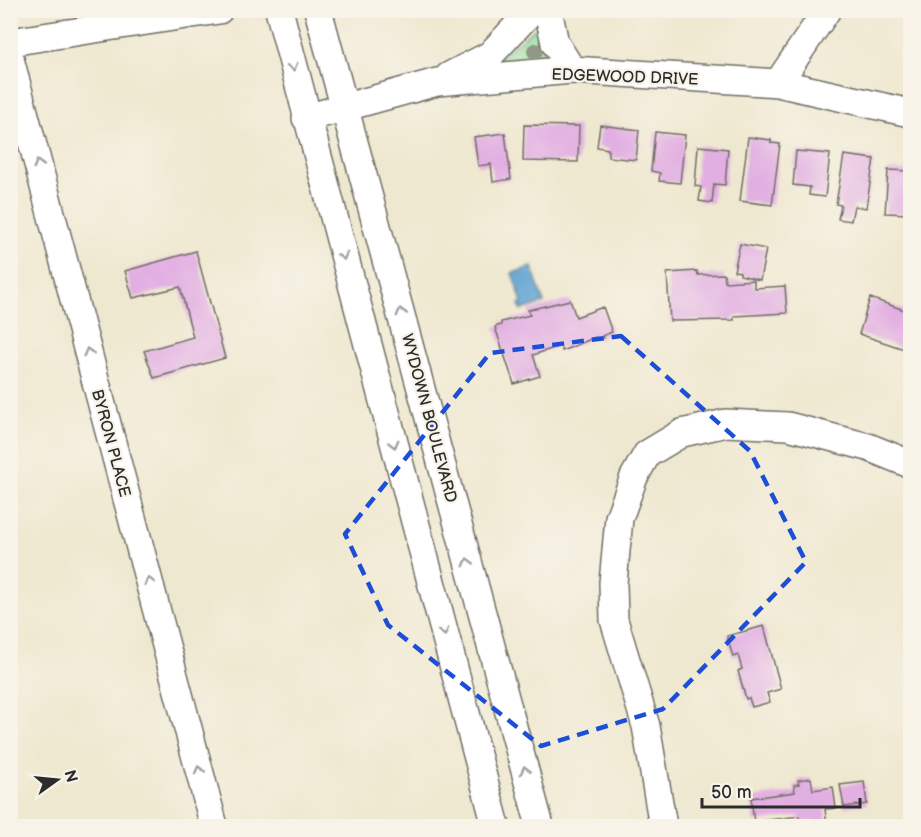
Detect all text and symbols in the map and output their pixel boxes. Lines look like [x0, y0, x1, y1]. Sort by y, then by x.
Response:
one-way arrow [286, 61, 298, 72]
street label: EDGEWOOD DRIVE [551, 65, 699, 90]
one-way arrow [33, 159, 46, 169]
one-way arrow [336, 250, 348, 261]
one-way arrow [396, 308, 408, 318]
street label: WYDOWN BOULEVARD [397, 332, 460, 505]
one-way arrow [83, 348, 96, 358]
street label: BYRON PLACE [87, 387, 134, 499]
one-way arrow [386, 439, 399, 449]
one-way arrow [463, 557, 476, 567]
one-way arrow [144, 577, 156, 587]
one-way arrow [437, 627, 450, 637]
north arrow [27, 750, 87, 810]
one-way arrow [194, 765, 206, 776]
one-way arrow [520, 765, 532, 776]
text: N [59, 768, 81, 785]
scale bar [702, 771, 860, 809]
text: 50 m [711, 782, 752, 803]

